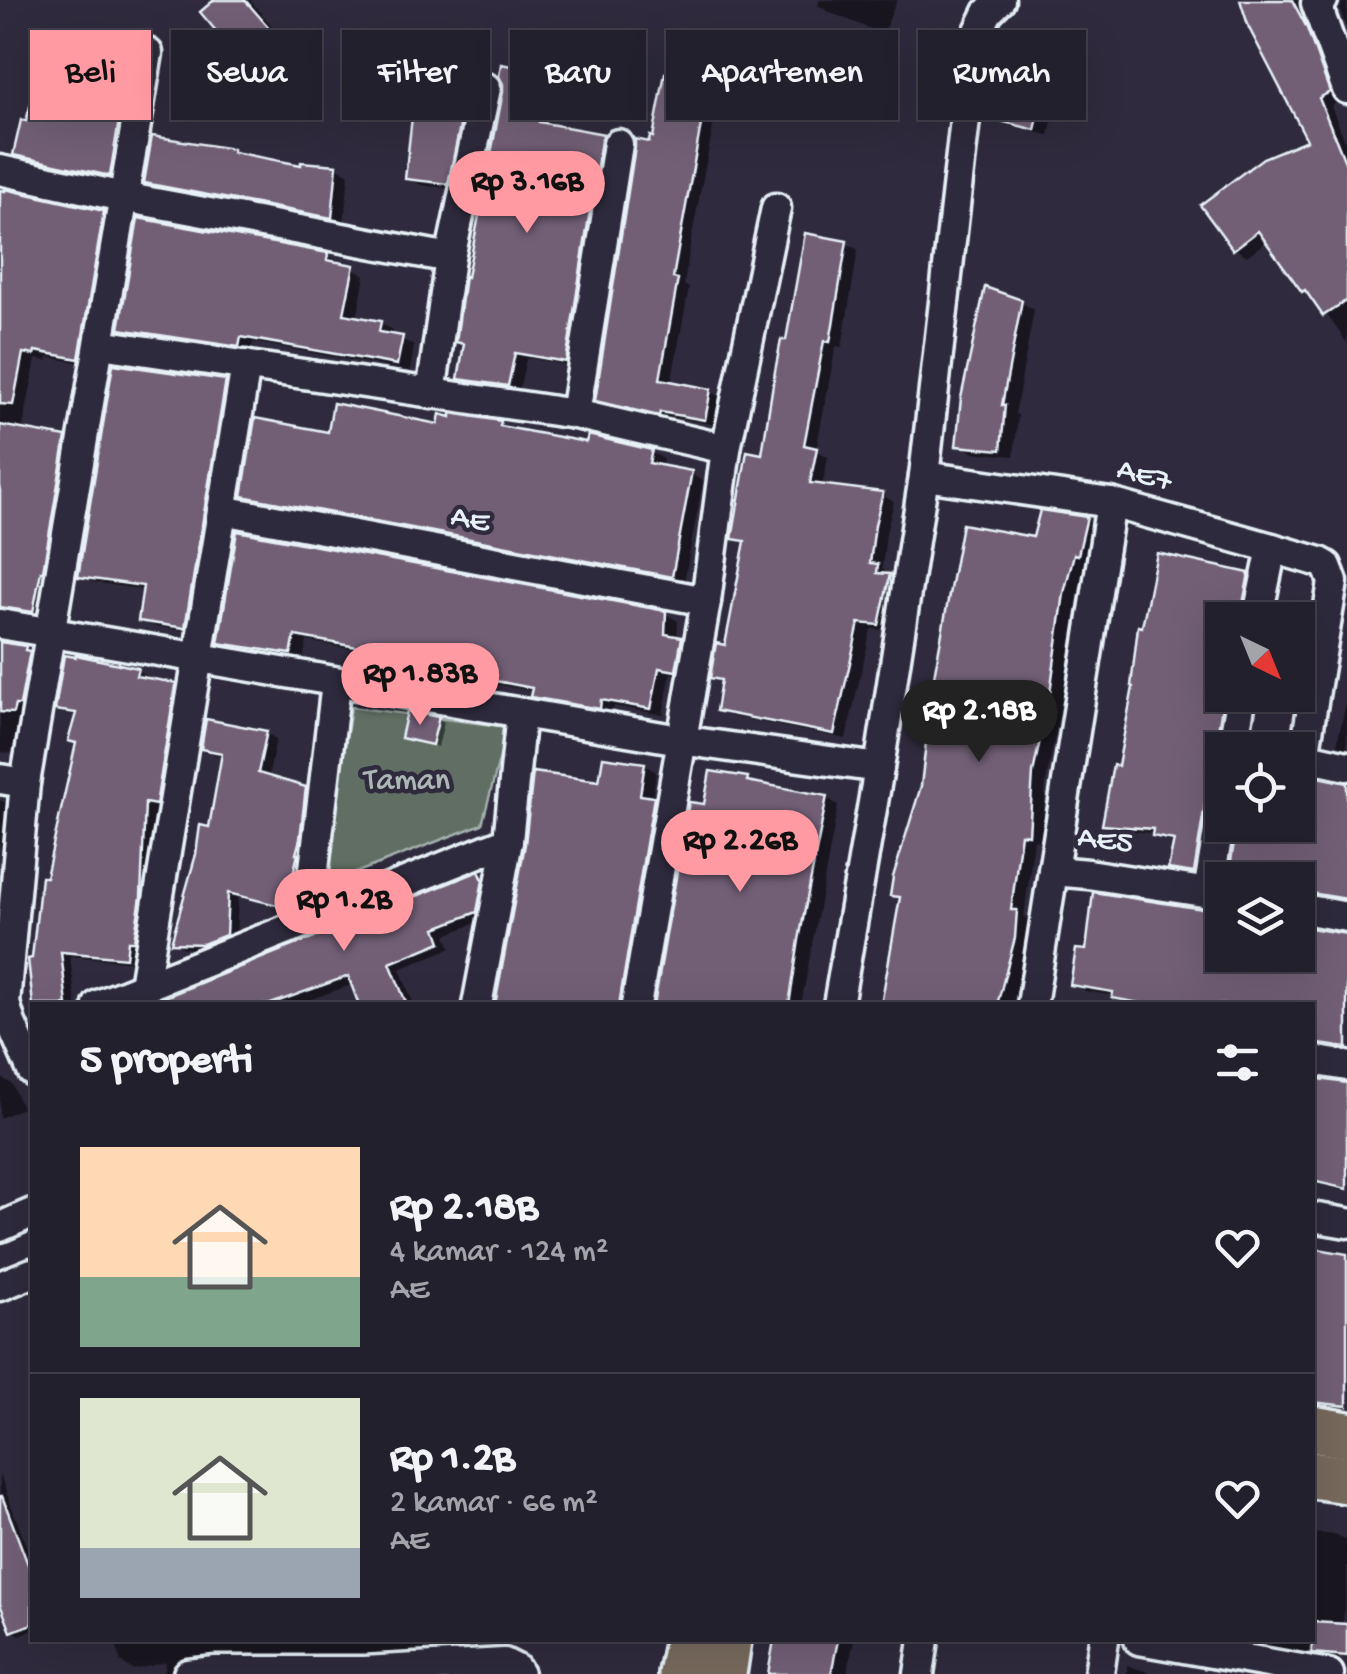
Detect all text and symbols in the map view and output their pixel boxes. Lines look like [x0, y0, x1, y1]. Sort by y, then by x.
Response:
chip: Beli [30, 30, 151, 120]
chip: Sewa [171, 30, 322, 120]
chip: Filter [342, 30, 490, 120]
chip: Baru [510, 30, 646, 120]
chip: Apartemen [666, 30, 898, 120]
chip: Rumah [918, 30, 1086, 120]
pin: Rp 3.16B [424, 151, 630, 236]
text: Rp 3.16B [471, 164, 583, 202]
street label: AE7 [1113, 452, 1177, 502]
street label: AE [447, 499, 494, 544]
north arrow [1205, 602, 1315, 712]
map controls [1205, 602, 1315, 972]
pin: Rp 1.83B [317, 643, 523, 728]
text: Rp 1.83B [363, 656, 477, 694]
pin: Rp 2.18B [876, 680, 1082, 765]
text: Rp 2.18B [923, 693, 1035, 731]
button: locate [1205, 732, 1315, 842]
park label: Taman [362, 763, 450, 801]
pin: Rp 2.26B [637, 810, 843, 895]
street label: AE5 [1075, 820, 1135, 864]
text: Rp 2.26B [683, 823, 797, 861]
button: layers [1205, 862, 1315, 972]
pin: Rp 1.2B [252, 869, 436, 954]
text: Rp 1.2B [296, 882, 392, 920]
icon: filters [1210, 1035, 1265, 1090]
text: 5 properti [80, 1038, 253, 1087]
text: Rp 2.18B [390, 1185, 538, 1234]
icon: home [160, 1187, 280, 1307]
icon: heart [1210, 1220, 1265, 1275]
text: 4 kamar · 124 m² [390, 1234, 608, 1272]
text: AE [390, 1272, 429, 1310]
text: Rp 1.2B [390, 1436, 515, 1485]
icon: home [160, 1438, 280, 1558]
icon: heart [1210, 1471, 1265, 1526]
text: 2 kamar · 66 m² [390, 1485, 598, 1523]
text: AE [390, 1523, 429, 1561]

